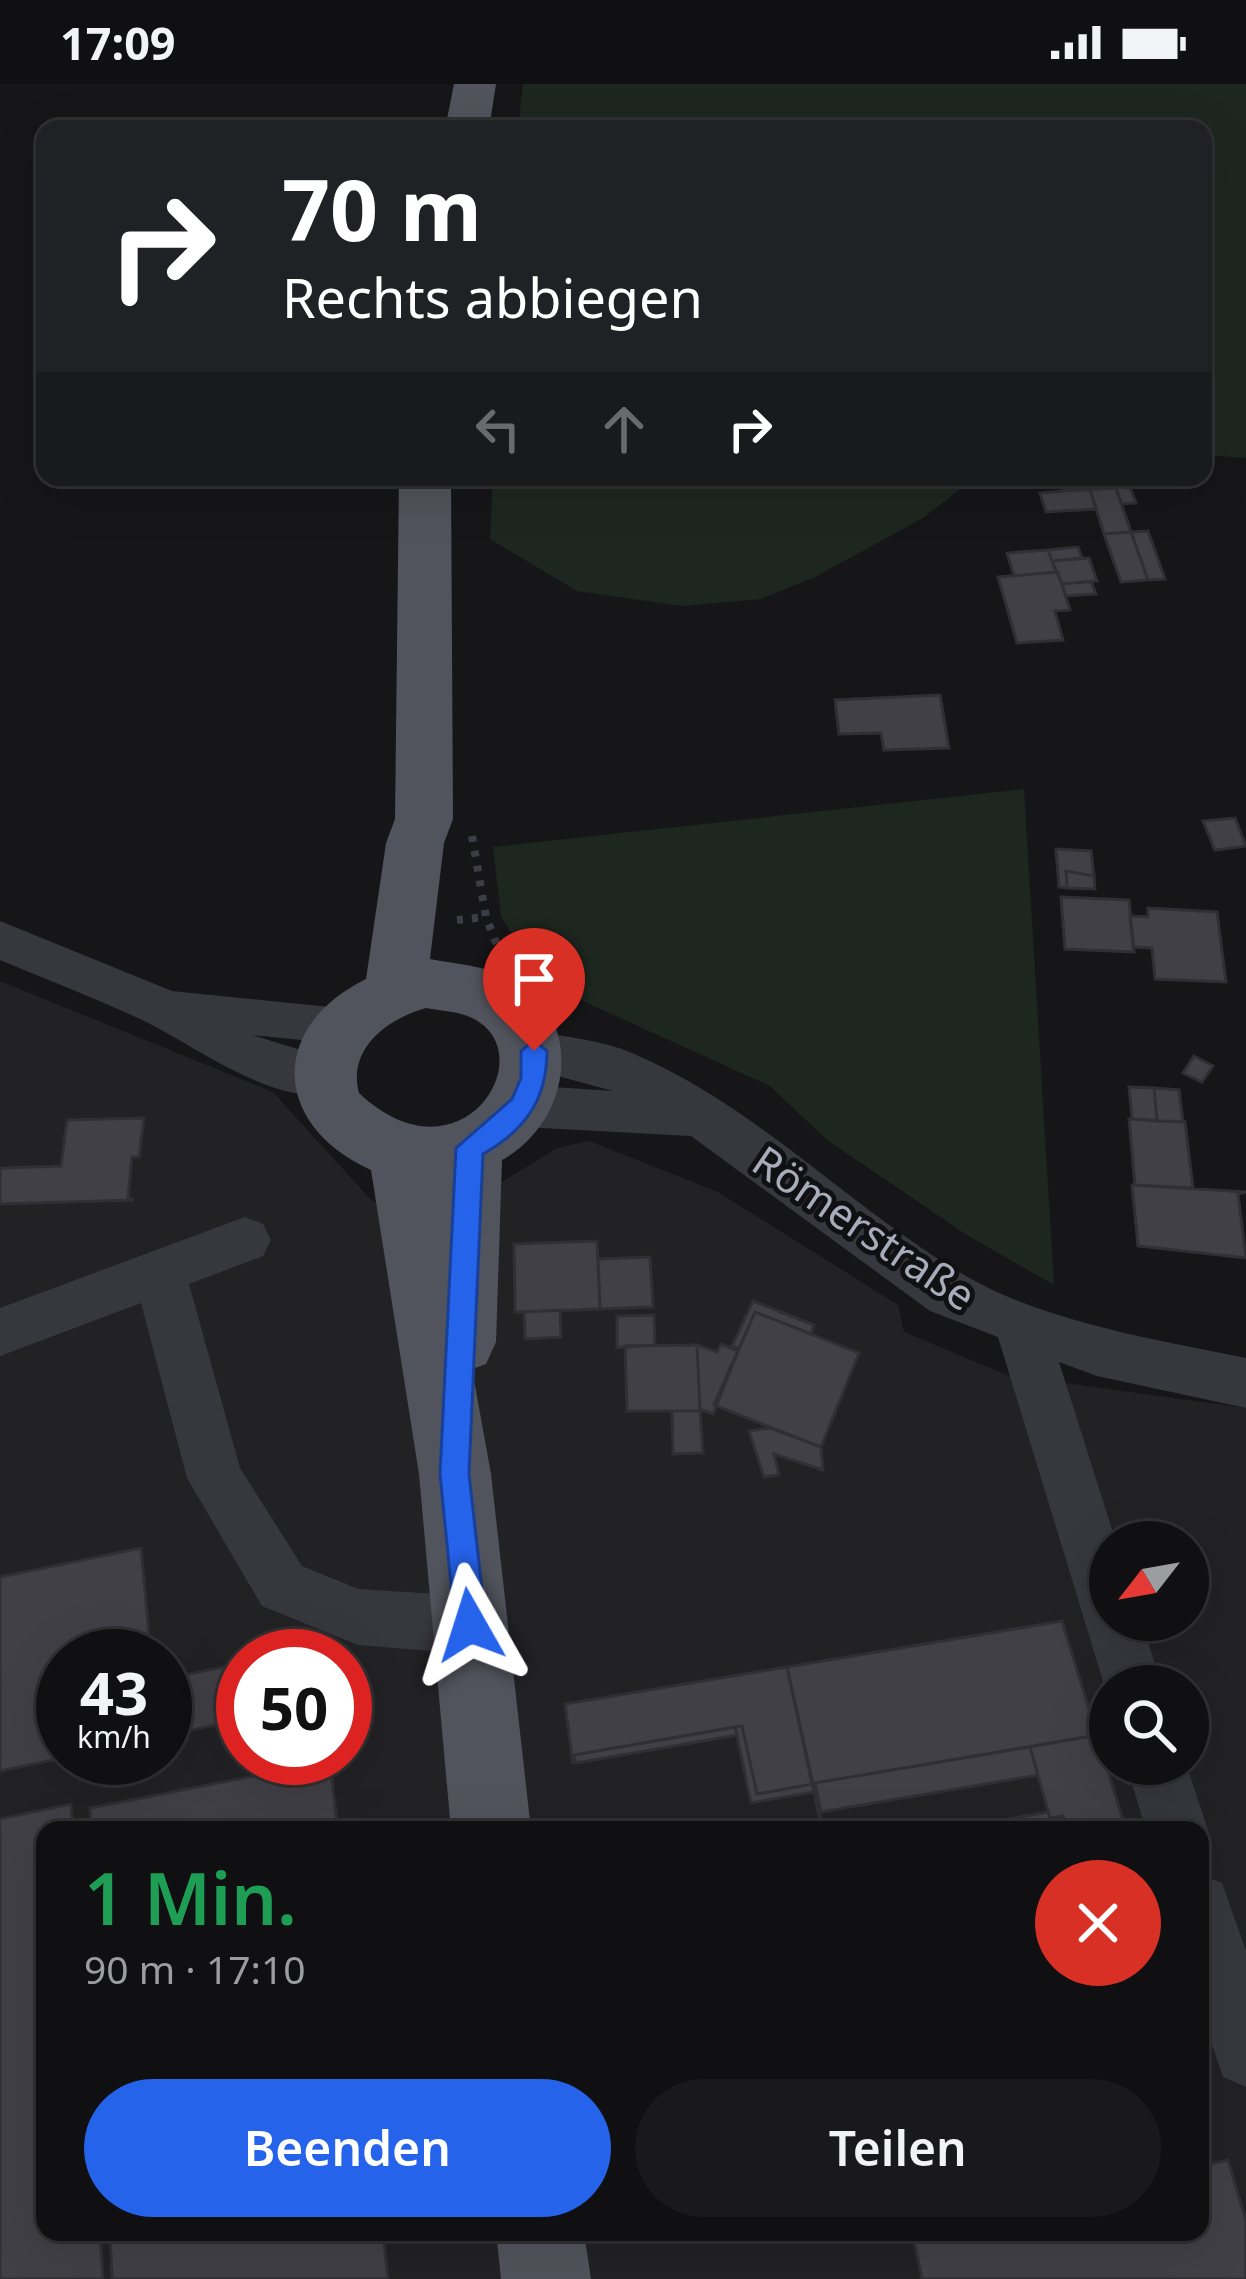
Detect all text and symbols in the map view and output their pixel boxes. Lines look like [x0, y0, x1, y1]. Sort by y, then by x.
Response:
text: 17:09 [60, 12, 176, 73]
text: 70 m [282, 151, 482, 266]
icon: right [84, 168, 240, 324]
text: Rechts abbiegen [282, 260, 703, 334]
icon: left [465, 396, 531, 462]
icon: ahead [591, 396, 657, 462]
icon: right [717, 396, 783, 462]
pin [483, 928, 585, 1051]
icon: arrive [501, 946, 567, 1012]
street label: Römerstraße [742, 1131, 988, 1323]
north arrow [1089, 1521, 1209, 1641]
map controls [1089, 1521, 1209, 1785]
position arrow [407, 1562, 533, 1688]
speed limit sign: 50 [216, 1629, 372, 1785]
text: 43 [80, 1651, 148, 1733]
button: search [1089, 1665, 1209, 1785]
text: km/h [77, 1716, 151, 1757]
text: 1 Min. [84, 1848, 297, 1946]
button: close [1035, 1860, 1161, 1986]
text: 90 m · 17:10 [84, 1942, 306, 1995]
button: Beenden [84, 2079, 611, 2217]
button: Teilen [635, 2079, 1161, 2217]

